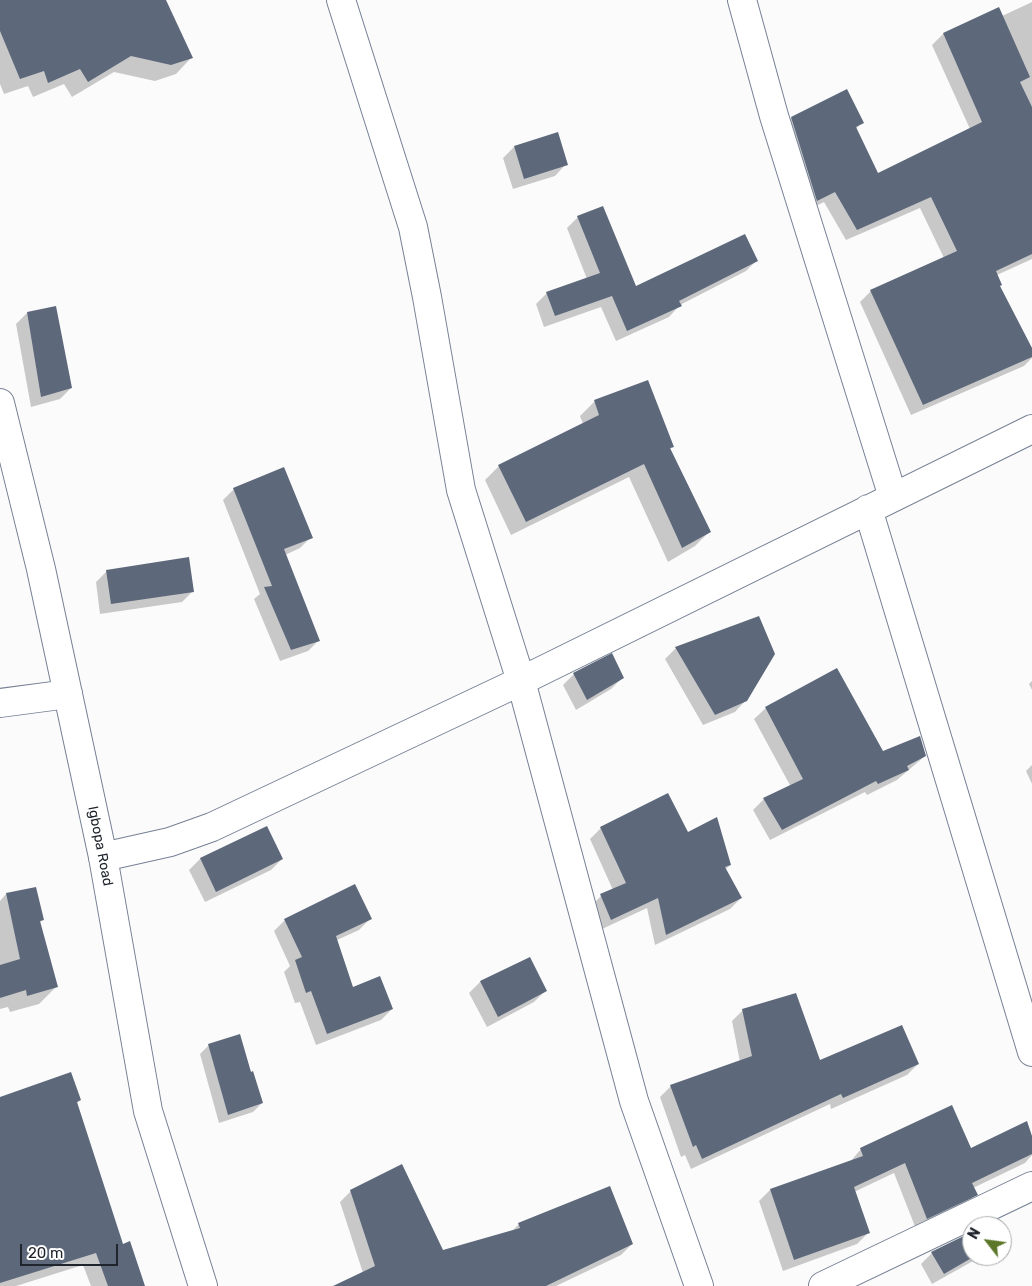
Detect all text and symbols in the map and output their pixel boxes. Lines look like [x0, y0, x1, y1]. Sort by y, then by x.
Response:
street label: Igbopa Road [84, 805, 116, 887]
north arrow [962, 1216, 1012, 1266]
text: N [965, 1225, 984, 1242]
scale bar [22, 1234, 120, 1266]
text: 20 m [28, 1244, 63, 1262]

